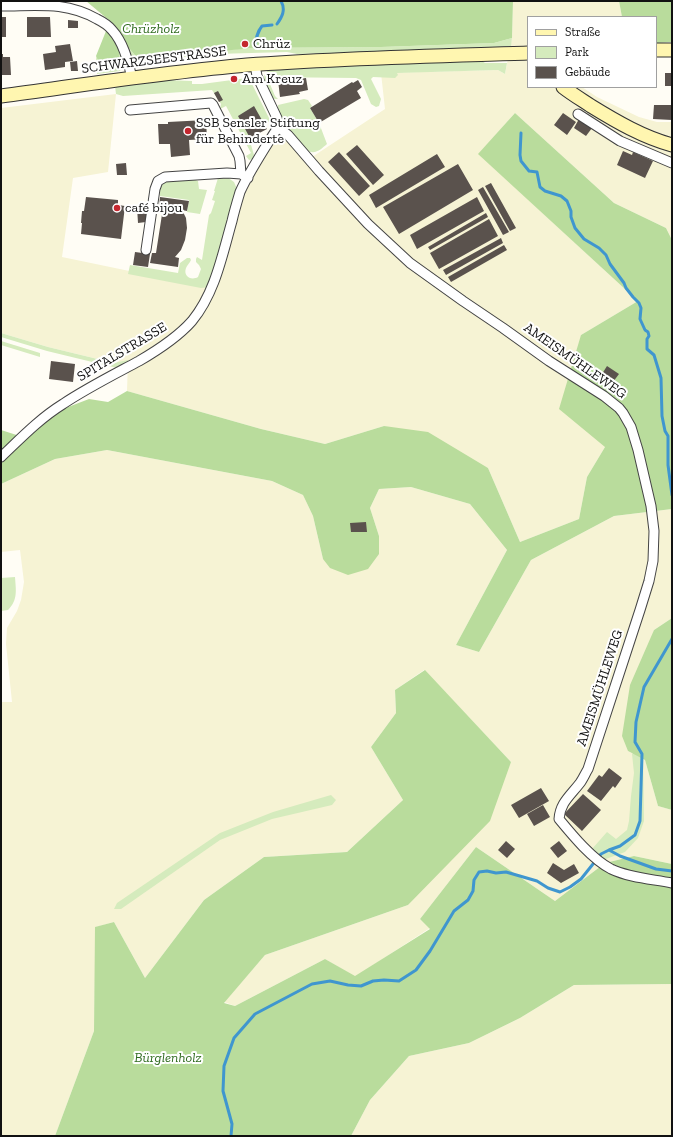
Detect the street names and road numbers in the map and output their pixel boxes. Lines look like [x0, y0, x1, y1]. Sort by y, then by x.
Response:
street label: SCHWARZSEESTRASSE [81, 43, 227, 77]
street label: SPITALSTRASSE [74, 319, 170, 385]
street label: AMEISMÜHLEWEG [520, 319, 630, 403]
street label: AMEISMÜHLEWEG [573, 628, 627, 748]

